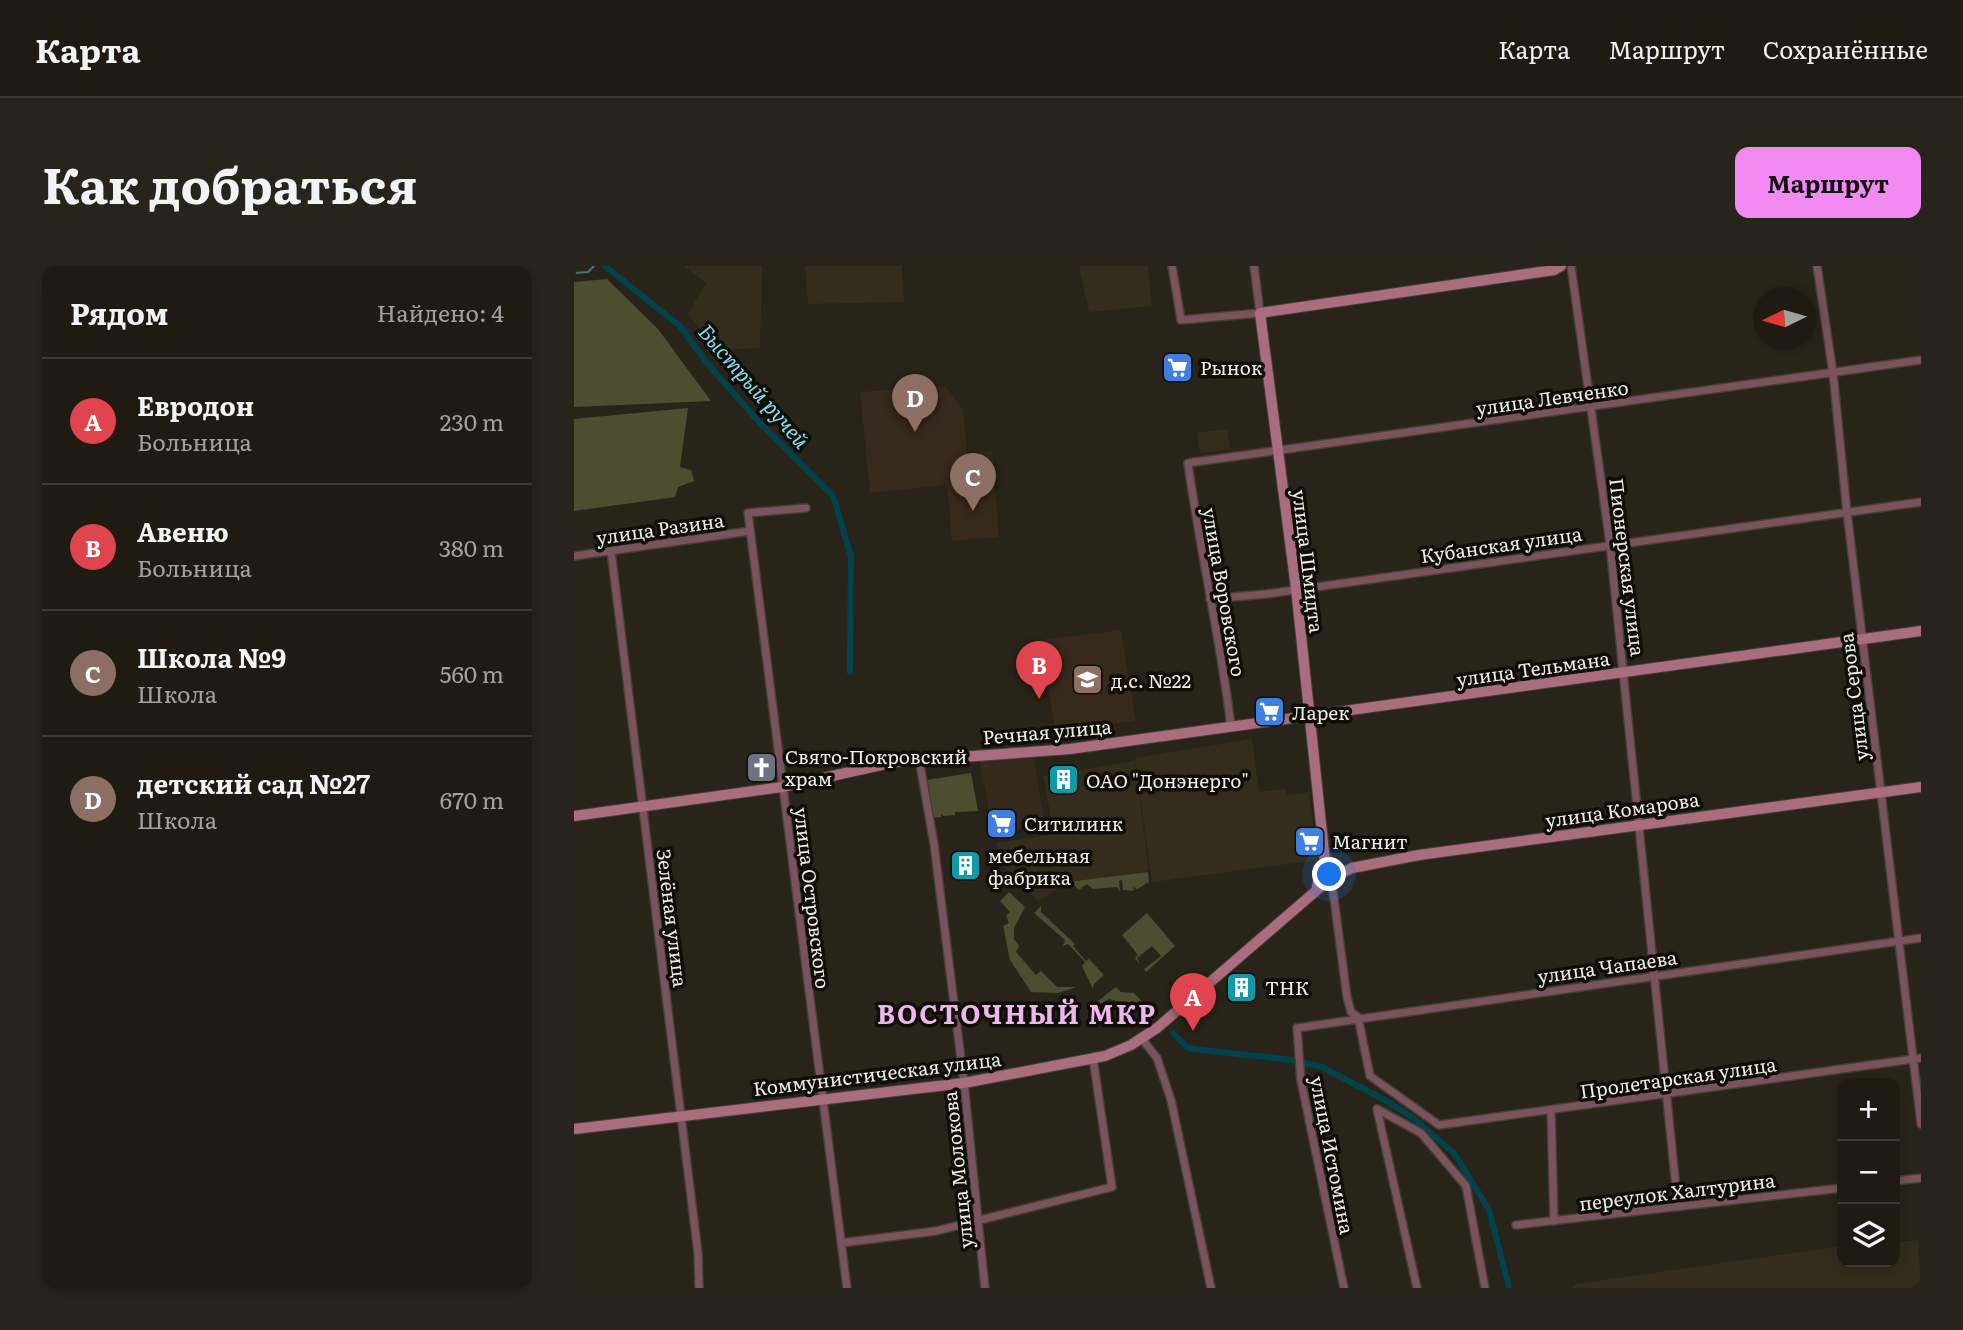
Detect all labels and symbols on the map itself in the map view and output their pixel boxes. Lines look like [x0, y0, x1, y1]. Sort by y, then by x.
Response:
north arrow [1753, 287, 1816, 350]
water label: Быстрый ручей [692, 316, 818, 454]
supermarket icon: Рынок [1160, 350, 1194, 384]
place label: Рынок [1200, 353, 1263, 381]
street label: улица Левченко [1474, 372, 1630, 422]
pin: D [892, 374, 938, 432]
pin: C [950, 453, 996, 511]
street label: Пионерская улица [1603, 476, 1653, 658]
street label: улица Шмидта [1286, 488, 1332, 635]
street label: улица Разина [594, 505, 727, 551]
street label: улица Воровского [1196, 505, 1254, 679]
street label: Кубанская улица [1418, 519, 1584, 569]
street label: улица Серова [1831, 631, 1875, 763]
pin: B [1016, 641, 1062, 699]
street label: улица Тельмана [1454, 643, 1612, 693]
school or university icon: д.с. №22 [1071, 663, 1105, 697]
place label: д.с. №22 [1111, 666, 1191, 694]
supermarket icon: Ларек [1252, 695, 1286, 729]
place label: Ларек [1292, 698, 1350, 726]
street label: Речная улица [981, 711, 1114, 751]
place label: Свято-Покровский храм [785, 742, 967, 792]
church icon: Свято-Покровский храм [745, 750, 779, 784]
building icon: ОАО "Донэнерго" [1046, 763, 1080, 797]
place label: ОАО "Донэнерго" [1086, 766, 1249, 794]
street label: улица Комарова [1543, 784, 1702, 834]
street label: улица Островского [788, 806, 838, 990]
supermarket icon: Ситилинк [984, 806, 1018, 840]
place label: Ситилинк [1024, 809, 1124, 837]
supermarket icon: Магнит [1292, 824, 1326, 858]
place label: Магнит [1332, 827, 1408, 855]
place label: мебельная фабрика [988, 841, 1090, 891]
street label: Зелёная улица [651, 847, 695, 990]
building icon: мебельная фабрика [948, 849, 982, 883]
your location [1312, 857, 1346, 891]
street label: улица Чапаева [1535, 942, 1679, 990]
building icon: ТНК [1225, 970, 1259, 1004]
pin: A [1170, 973, 1216, 1031]
place label: ТНК [1265, 973, 1309, 1001]
district label: ВОСТОЧНЫЙ МКР [877, 993, 1157, 1032]
street label: Коммунистическая улица [751, 1044, 1003, 1102]
street label: Пролетарская улица [1578, 1049, 1779, 1105]
street label: улица Истомина [1304, 1074, 1362, 1237]
street label: улица Молокова [935, 1089, 979, 1250]
street label: переулок Халтурина [1577, 1165, 1777, 1217]

